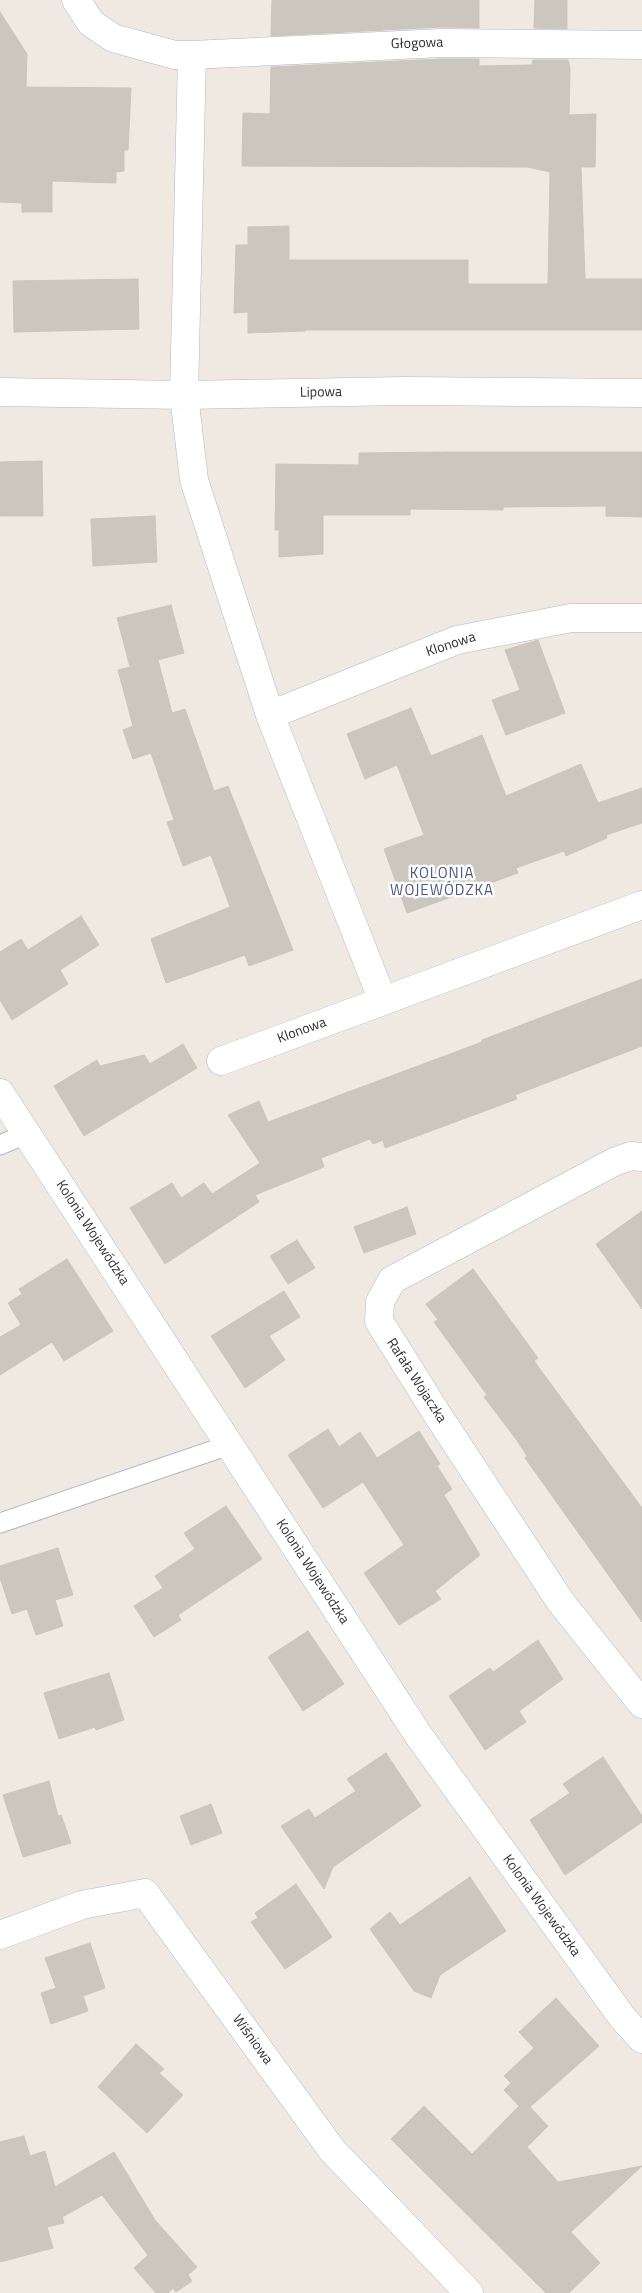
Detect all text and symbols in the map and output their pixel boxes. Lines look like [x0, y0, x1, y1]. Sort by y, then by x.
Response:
street label: Głogowa [390, 35, 444, 53]
street label: Lipowa [300, 384, 342, 402]
street label: Klonowa [424, 629, 478, 661]
district label: KOLONIA WOJEWÓDZKA [389, 865, 495, 900]
street label: Klonowa [275, 1014, 329, 1048]
street label: Kolonia Wojewódzka [52, 1177, 132, 1289]
street label: Rafała Wojaczka [382, 1336, 450, 1426]
street label: Kolonia Wojewódzka [272, 1516, 352, 1628]
street label: Kolonia Wojewódzka [499, 1852, 583, 1960]
street label: Wiśniowa [228, 2012, 276, 2068]

